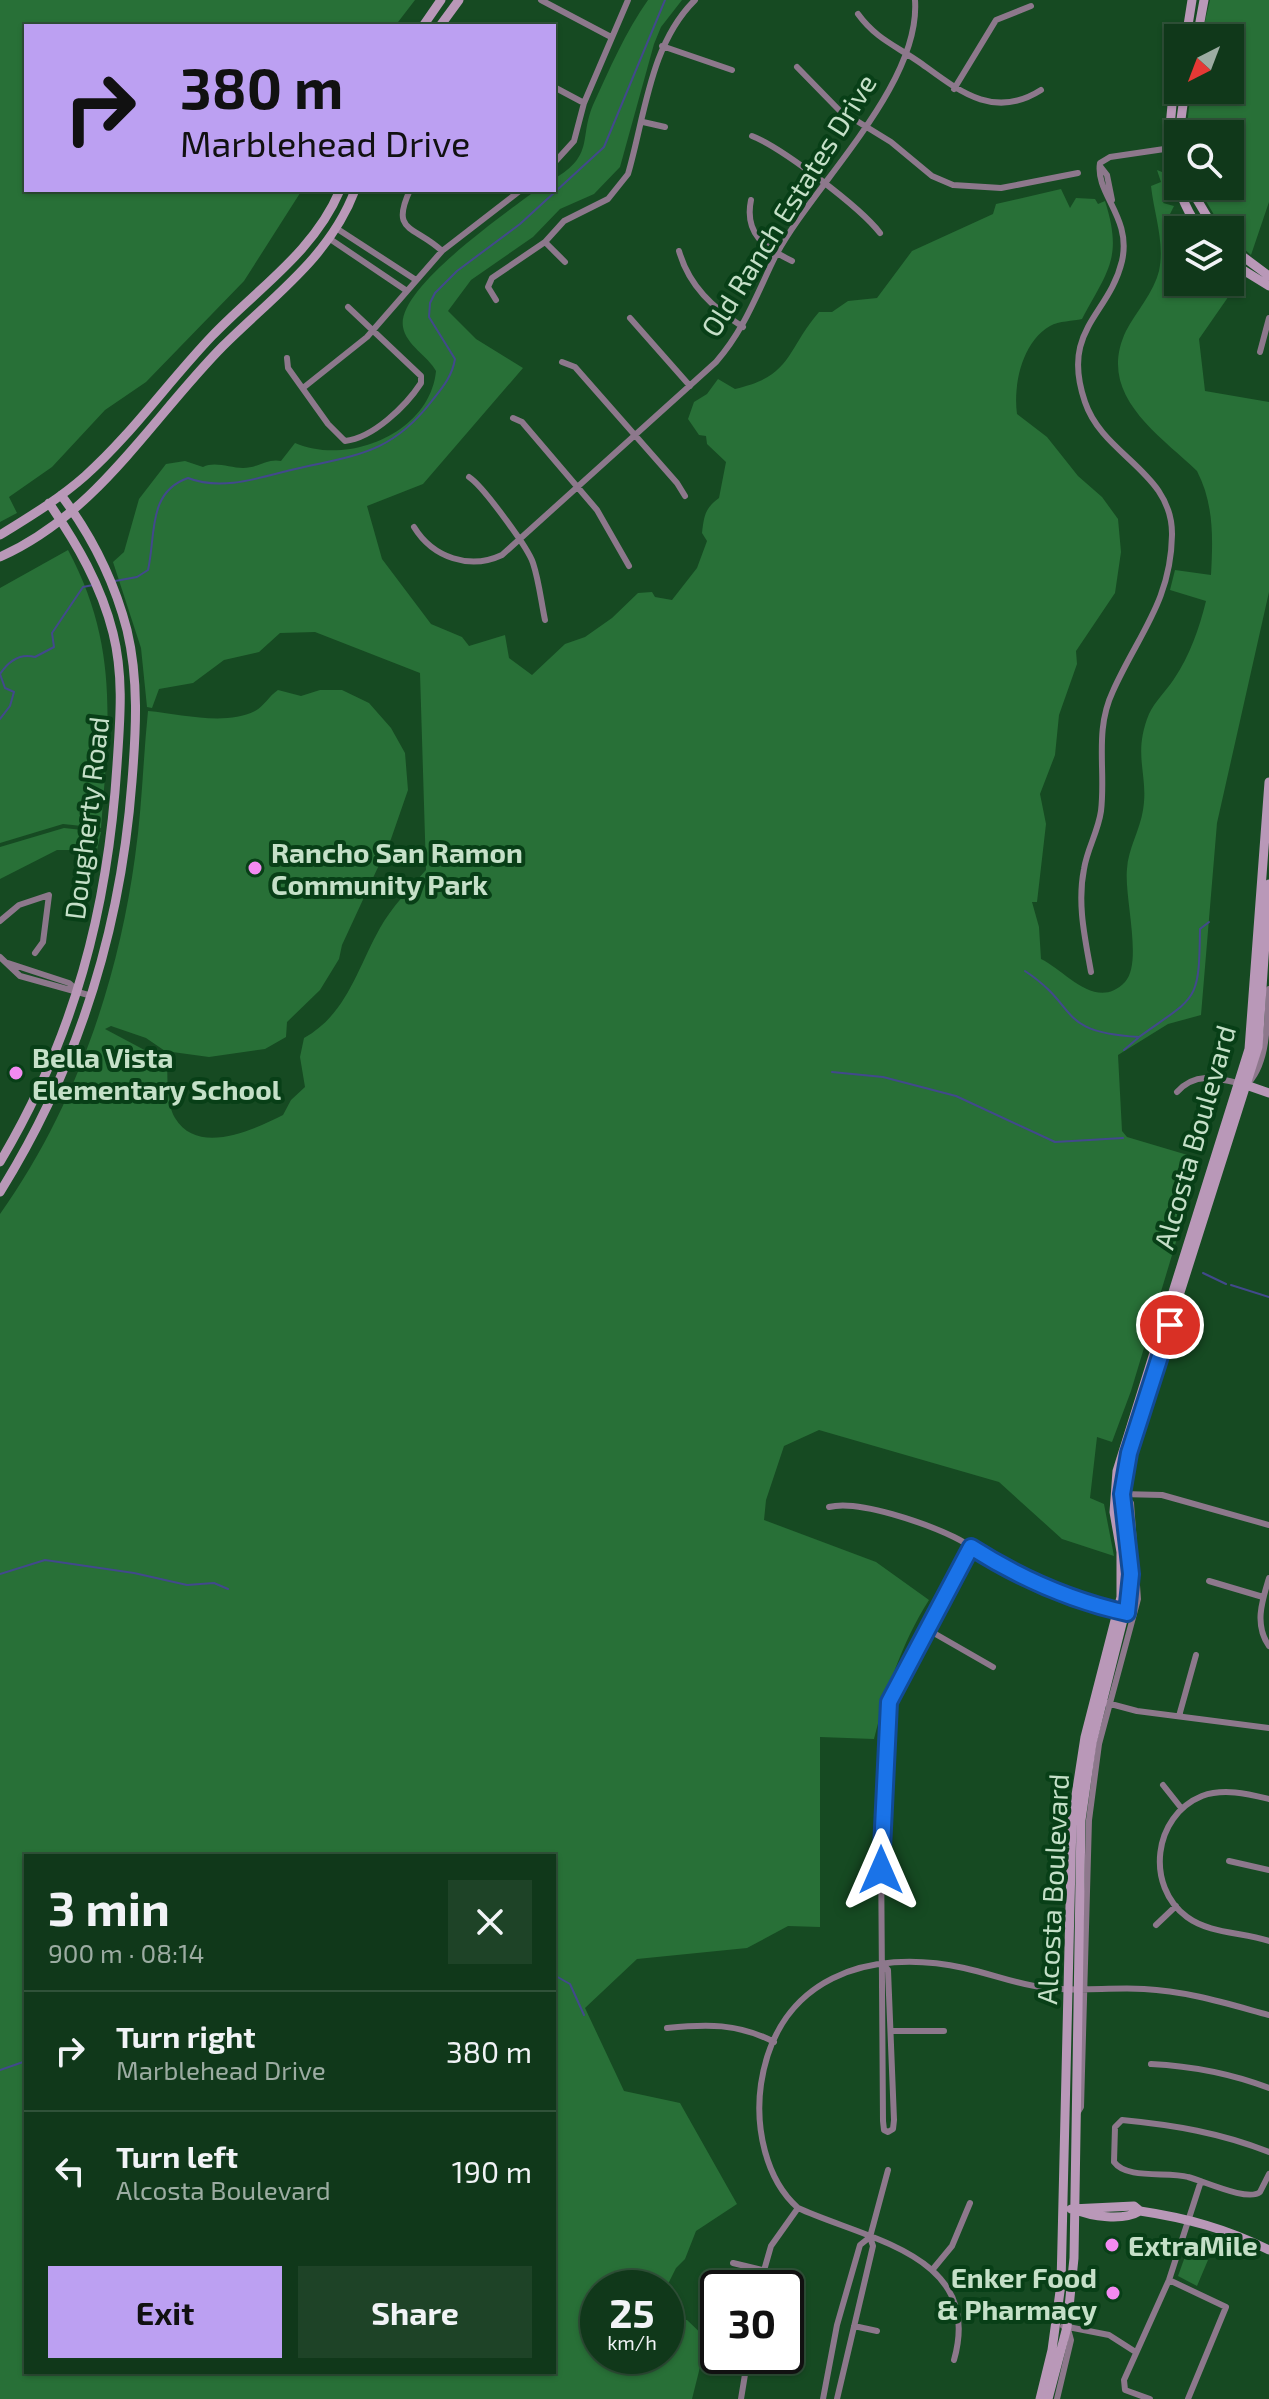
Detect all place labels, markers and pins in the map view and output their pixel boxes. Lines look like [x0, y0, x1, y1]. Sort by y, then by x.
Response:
place label: Rancho San Ramon Community Park [271, 835, 523, 901]
marker: Rancho San Ramon Community Park [246, 859, 264, 877]
place label: Bella Vista Elementary School [32, 1040, 282, 1106]
marker: Bella Vista Elementary School [7, 1064, 25, 1082]
pin [1136, 1291, 1204, 1359]
place label: ExtraMile [1128, 2228, 1258, 2262]
marker: ExtraMile [1103, 2236, 1121, 2254]
place label: Enker Food & Pharmacy [937, 2260, 1097, 2326]
marker: Enker Food & Pharmacy [1104, 2284, 1122, 2302]

